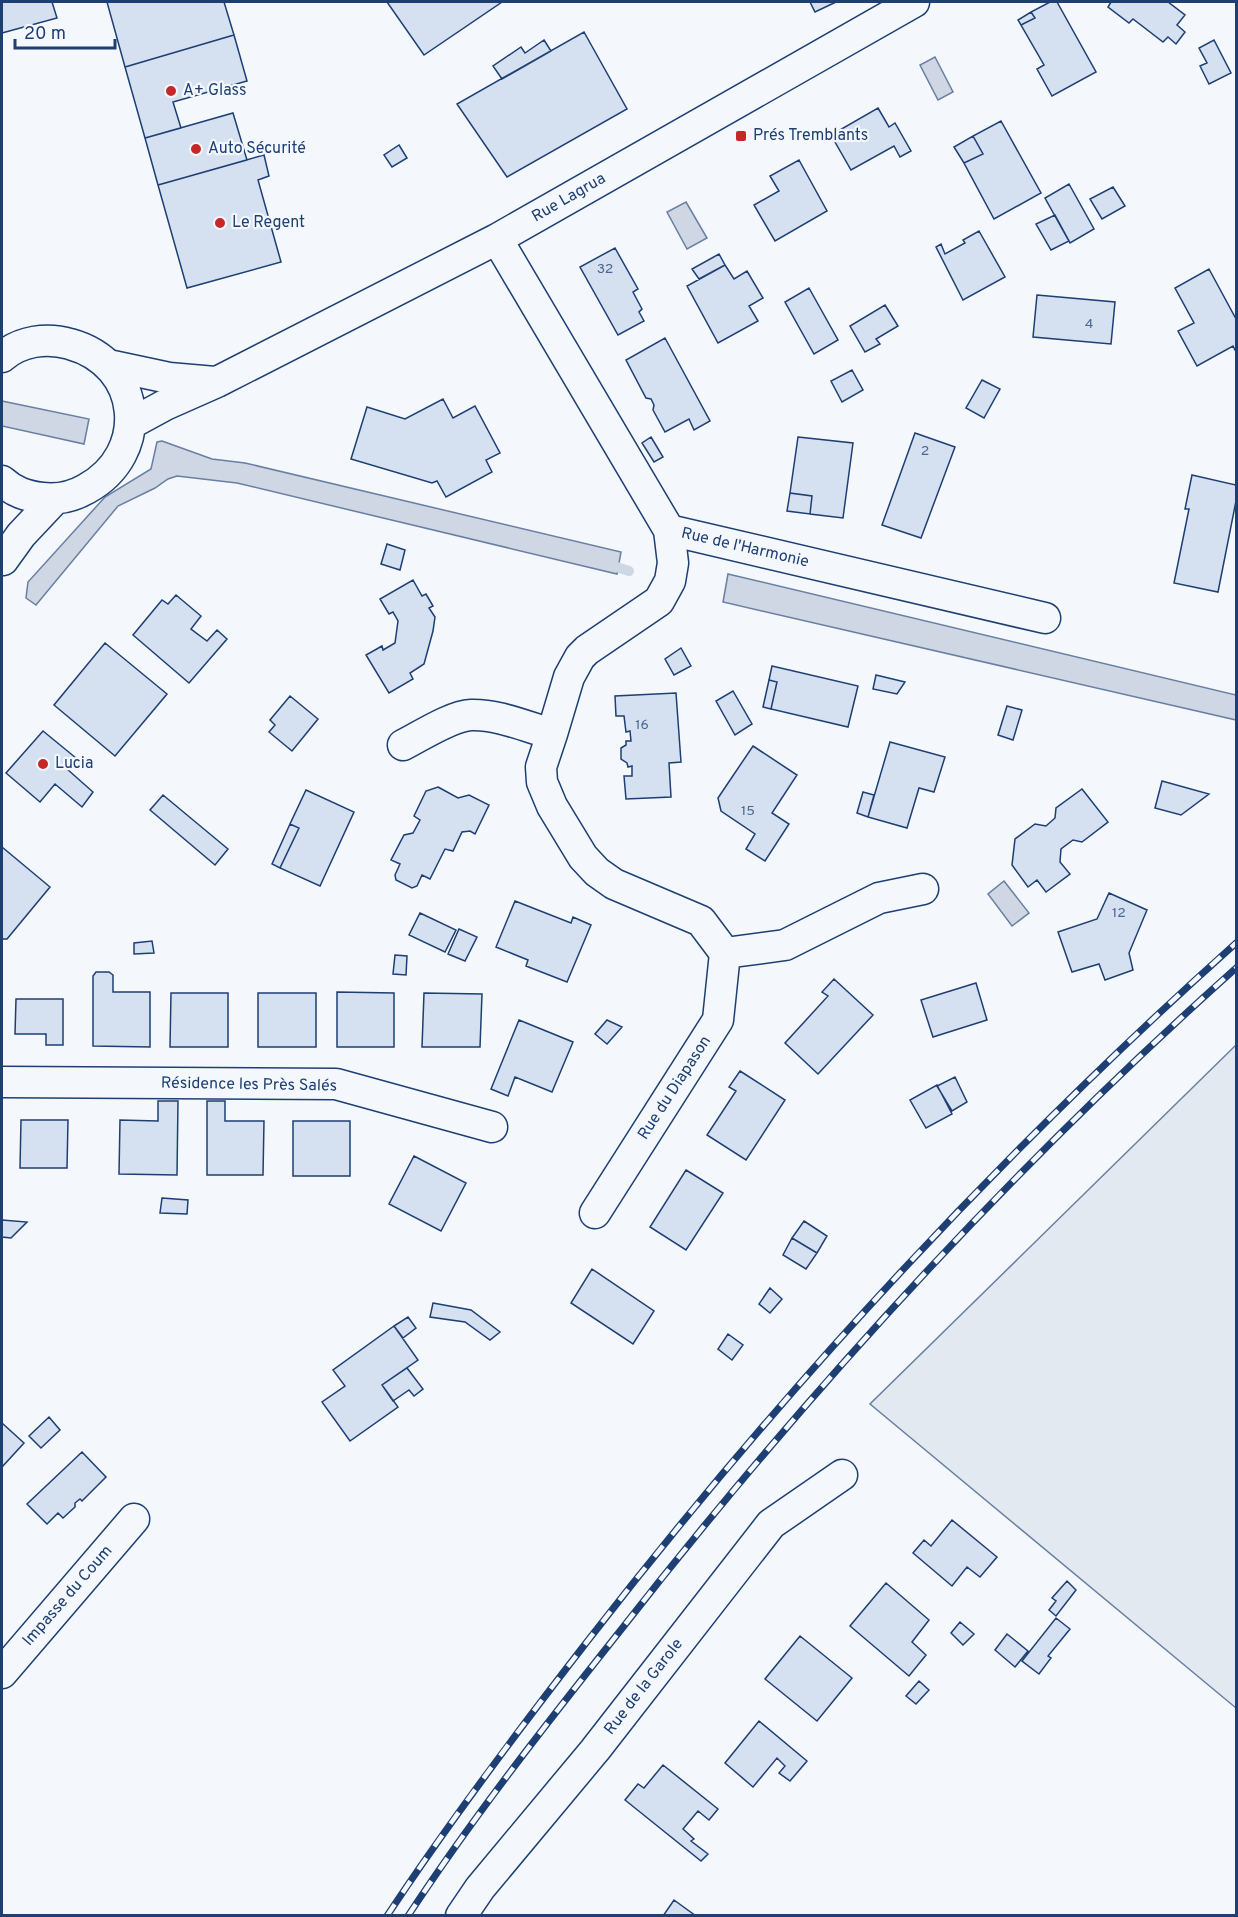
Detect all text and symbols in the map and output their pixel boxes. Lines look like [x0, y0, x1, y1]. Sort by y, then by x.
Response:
scale bar [15, 12, 116, 50]
text: 20 m [24, 23, 66, 46]
place label: A+ Glass [183, 81, 247, 101]
marker: A+ Glass [164, 84, 178, 98]
place label: Prés Tremblants [753, 126, 868, 146]
marker: Prés Tremblants [734, 129, 748, 143]
place label: Auto Sécurité [208, 139, 306, 159]
marker: Auto Sécurité [189, 142, 203, 156]
street label: Rue Lagrua [528, 169, 610, 227]
place label: Le Regent [232, 213, 305, 233]
marker: Le Regent [213, 216, 227, 230]
house number: 32 [597, 261, 613, 278]
house number: 4 [1085, 316, 1093, 333]
house number: 2 [921, 443, 929, 460]
street label: Rue de l'Harmonie [679, 524, 811, 572]
house number: 16 [635, 717, 649, 734]
place label: Lucia [55, 754, 93, 774]
marker: Lucia [36, 757, 50, 771]
house number: 15 [741, 803, 755, 820]
house number: 12 [1112, 905, 1126, 922]
street label: Rue du Diapason [634, 1032, 716, 1144]
street label: Résidence les Près Salés [161, 1073, 337, 1097]
street label: Impasse du Coum [19, 1542, 117, 1650]
street label: Rue de la Garole [600, 1635, 688, 1739]

